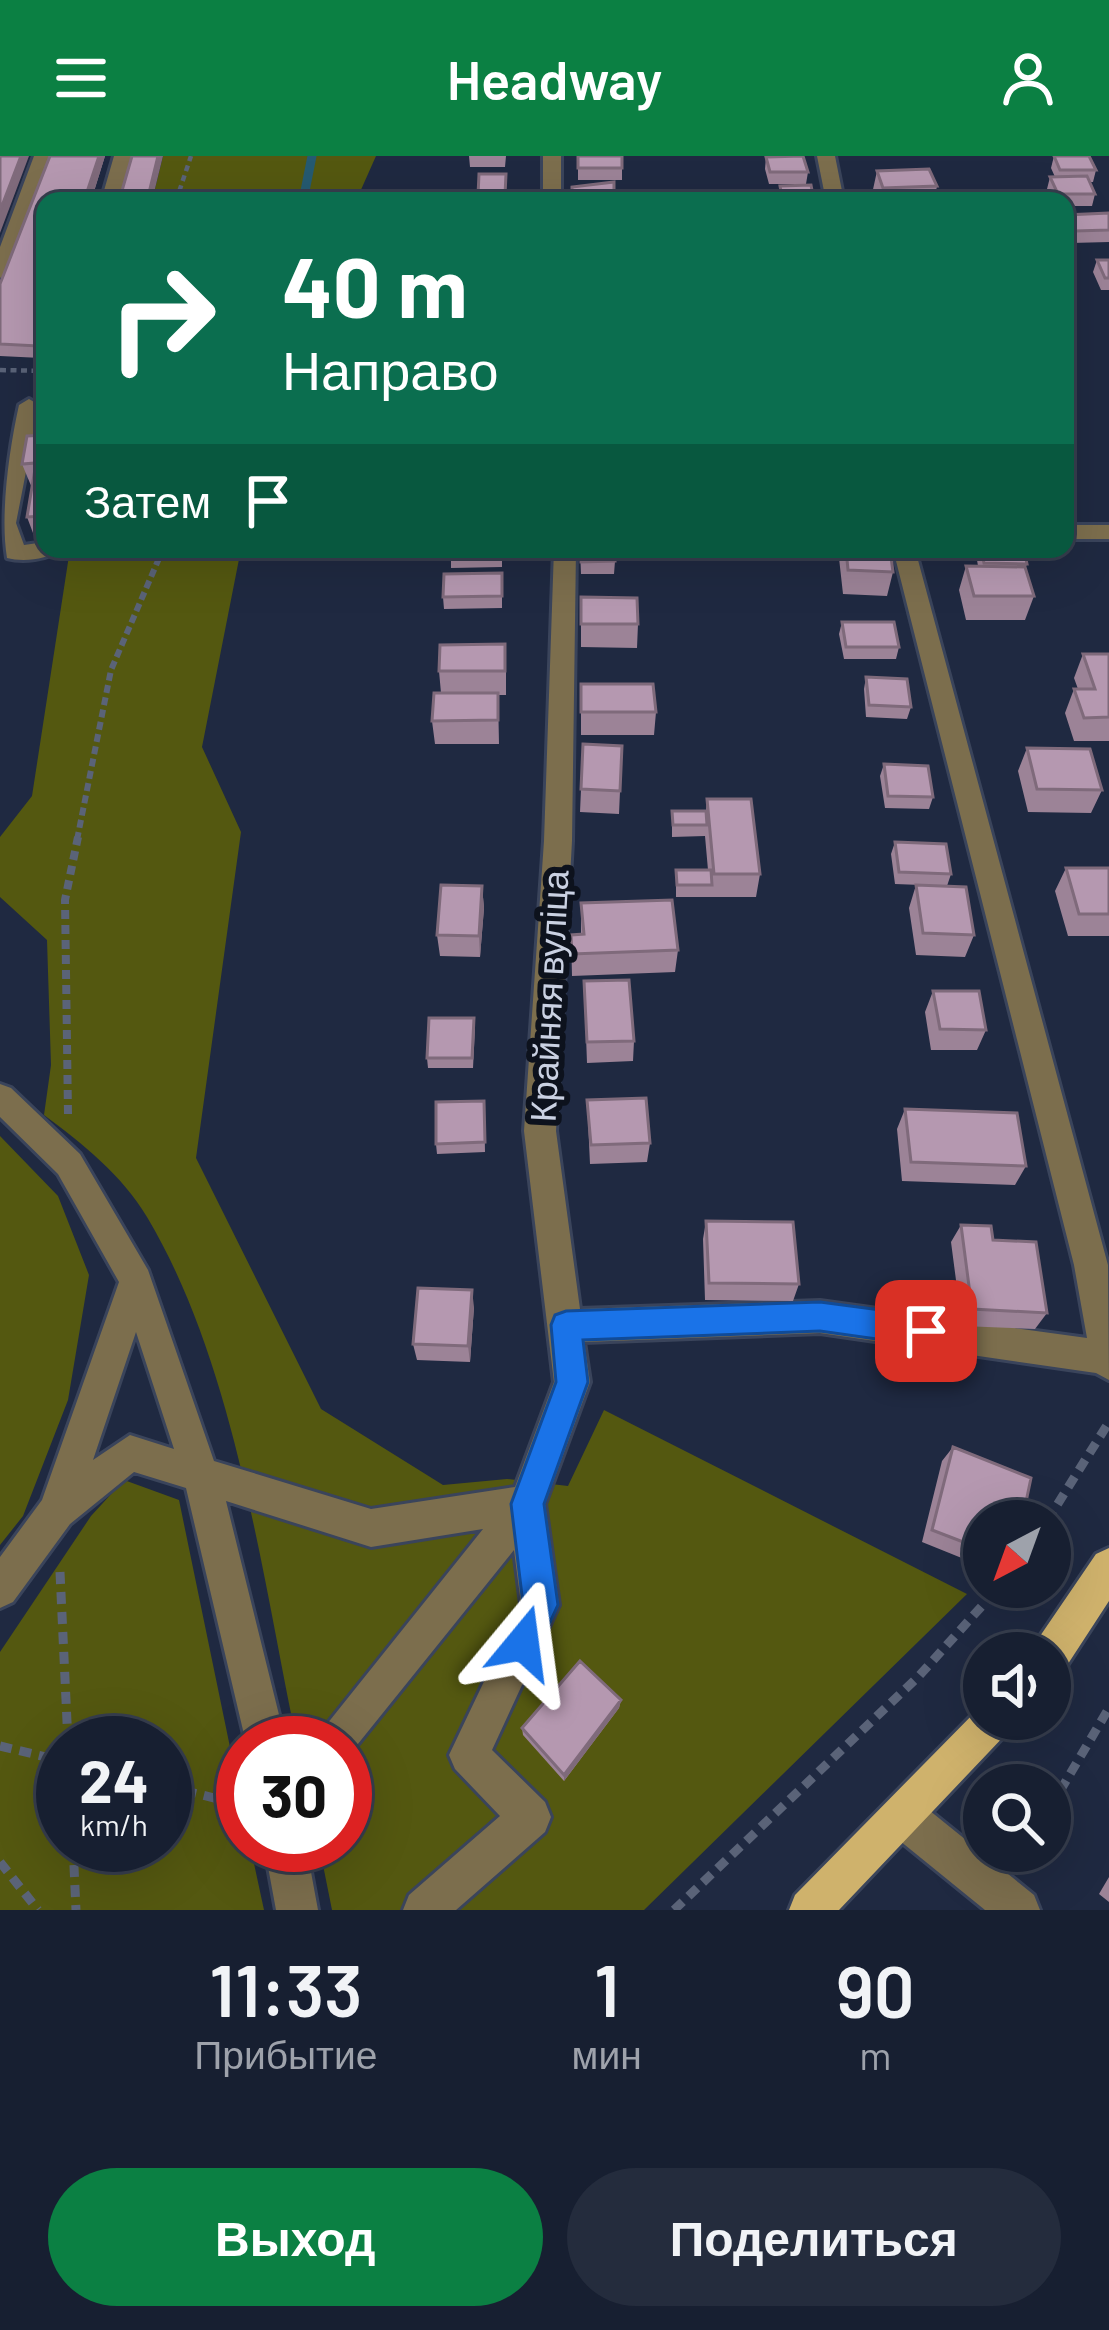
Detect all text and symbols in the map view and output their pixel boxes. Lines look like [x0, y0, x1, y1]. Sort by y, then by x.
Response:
icon: menu [48, 45, 114, 111]
icon: person [995, 45, 1061, 111]
text: Headway [447, 46, 662, 111]
text: 40 m [282, 234, 468, 335]
icon: right [84, 240, 240, 396]
text: Направо [282, 336, 498, 401]
icon: arrive [235, 468, 301, 534]
text: Затем [84, 473, 211, 527]
street label: Крайняя вуліца [519, 868, 577, 1123]
pin [875, 1280, 977, 1382]
icon: arrive [893, 1298, 959, 1364]
north arrow [963, 1500, 1071, 1608]
map controls [963, 1500, 1071, 1872]
position arrow [460, 1580, 586, 1706]
button: sound [963, 1632, 1071, 1740]
speed limit sign: 30 [216, 1716, 372, 1872]
text: 24 [79, 1743, 149, 1815]
button: search [963, 1764, 1071, 1872]
text: km/h [80, 1806, 148, 1842]
text: 11:33 [209, 1945, 362, 2031]
text: 1 [594, 1945, 619, 2031]
text: 90 [836, 1946, 915, 2032]
text: Прибытие [194, 2030, 377, 2077]
text: мин [572, 2030, 642, 2077]
text: m [859, 2031, 891, 2078]
button: Выход [48, 2168, 543, 2306]
button: Поделиться [567, 2168, 1061, 2306]

